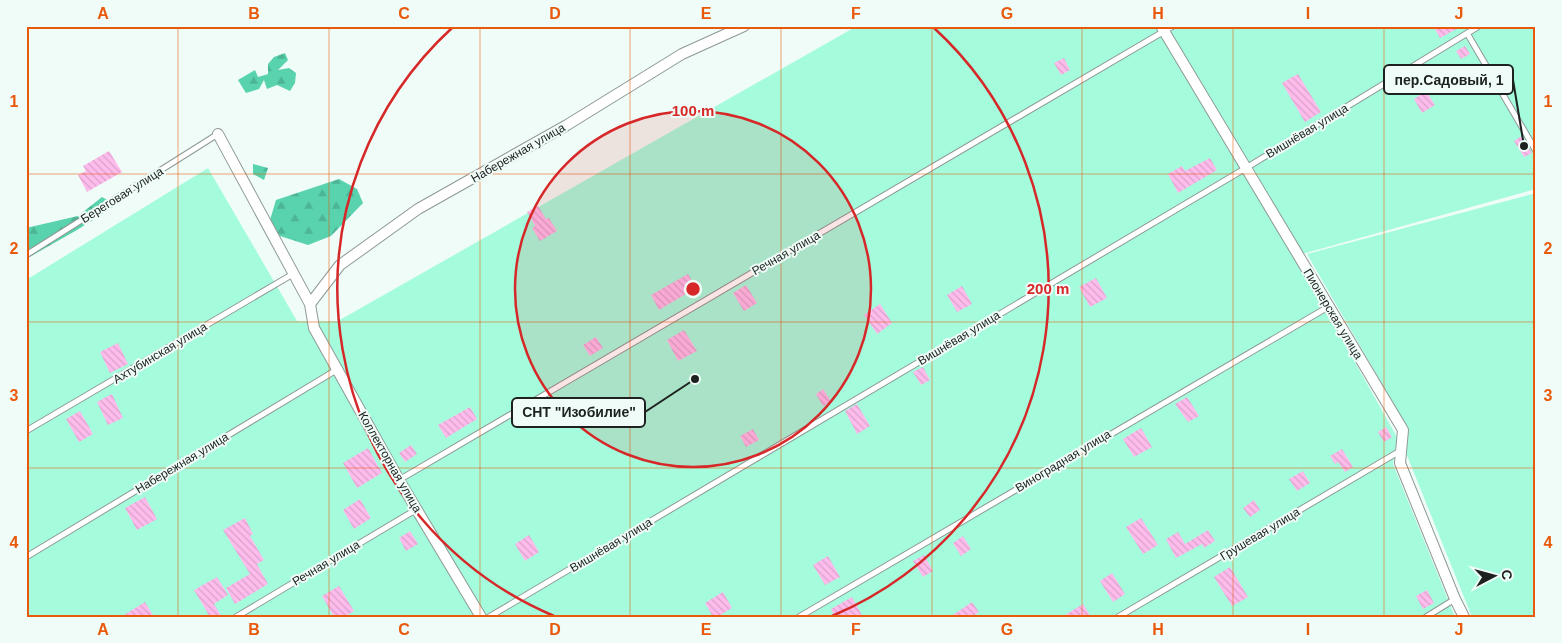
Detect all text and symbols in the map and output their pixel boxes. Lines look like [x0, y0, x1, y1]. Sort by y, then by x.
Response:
text: A [97, 5, 109, 22]
text: B [248, 5, 260, 22]
text: C [398, 5, 410, 22]
text: D [549, 5, 561, 22]
text: E [701, 5, 712, 22]
text: F [851, 5, 861, 22]
text: G [1001, 5, 1013, 22]
text: H [1152, 5, 1164, 22]
text: I [1306, 5, 1310, 22]
text: J [1455, 5, 1463, 22]
callout: пер.Садовый, 1 [1384, 65, 1513, 94]
text: пер.Садовый, 1 [1395, 72, 1504, 88]
text: 1 [10, 93, 19, 110]
text: 1 [1544, 93, 1553, 110]
street label: Вишнёвая улица [1263, 101, 1351, 161]
text: 100 m [672, 102, 714, 119]
street label: Набережная улица [469, 120, 568, 186]
street label: Береговая улица [78, 164, 166, 226]
street label: Речная улица [750, 228, 823, 278]
text: 2 [10, 240, 19, 257]
text: 2 [1544, 240, 1553, 257]
street label: Пионерская улица [1300, 266, 1366, 362]
centre of rings [684, 280, 702, 298]
text: 200 m [1027, 280, 1069, 297]
street label: Вишнёвая улица [915, 308, 1003, 368]
street label: Ахтубинская улица [111, 319, 210, 387]
text: 3 [10, 387, 19, 404]
text: 3 [1544, 387, 1553, 404]
callout: СНТ "Изобилие" [512, 398, 645, 427]
text: СНТ "Изобилие" [522, 404, 636, 420]
street label: Коллекторная улица [355, 409, 425, 515]
street label: Виноградная улица [1013, 427, 1114, 495]
street label: Набережная улица [133, 430, 231, 496]
street label: Грушевая улица [1218, 505, 1303, 563]
street label: Вишнёвая улица [567, 515, 655, 575]
text: 4 [10, 534, 19, 551]
text: 4 [1544, 534, 1553, 551]
street label: Речная улица [290, 537, 363, 589]
north arrow [1470, 550, 1520, 600]
text: С [1498, 569, 1515, 581]
text: A [97, 621, 109, 638]
text: B [248, 621, 260, 638]
text: C [398, 621, 410, 638]
text: D [549, 621, 561, 638]
text: E [701, 621, 712, 638]
text: F [851, 621, 861, 638]
text: G [1001, 621, 1013, 638]
text: H [1152, 621, 1164, 638]
text: I [1306, 621, 1310, 638]
text: J [1455, 621, 1463, 638]

